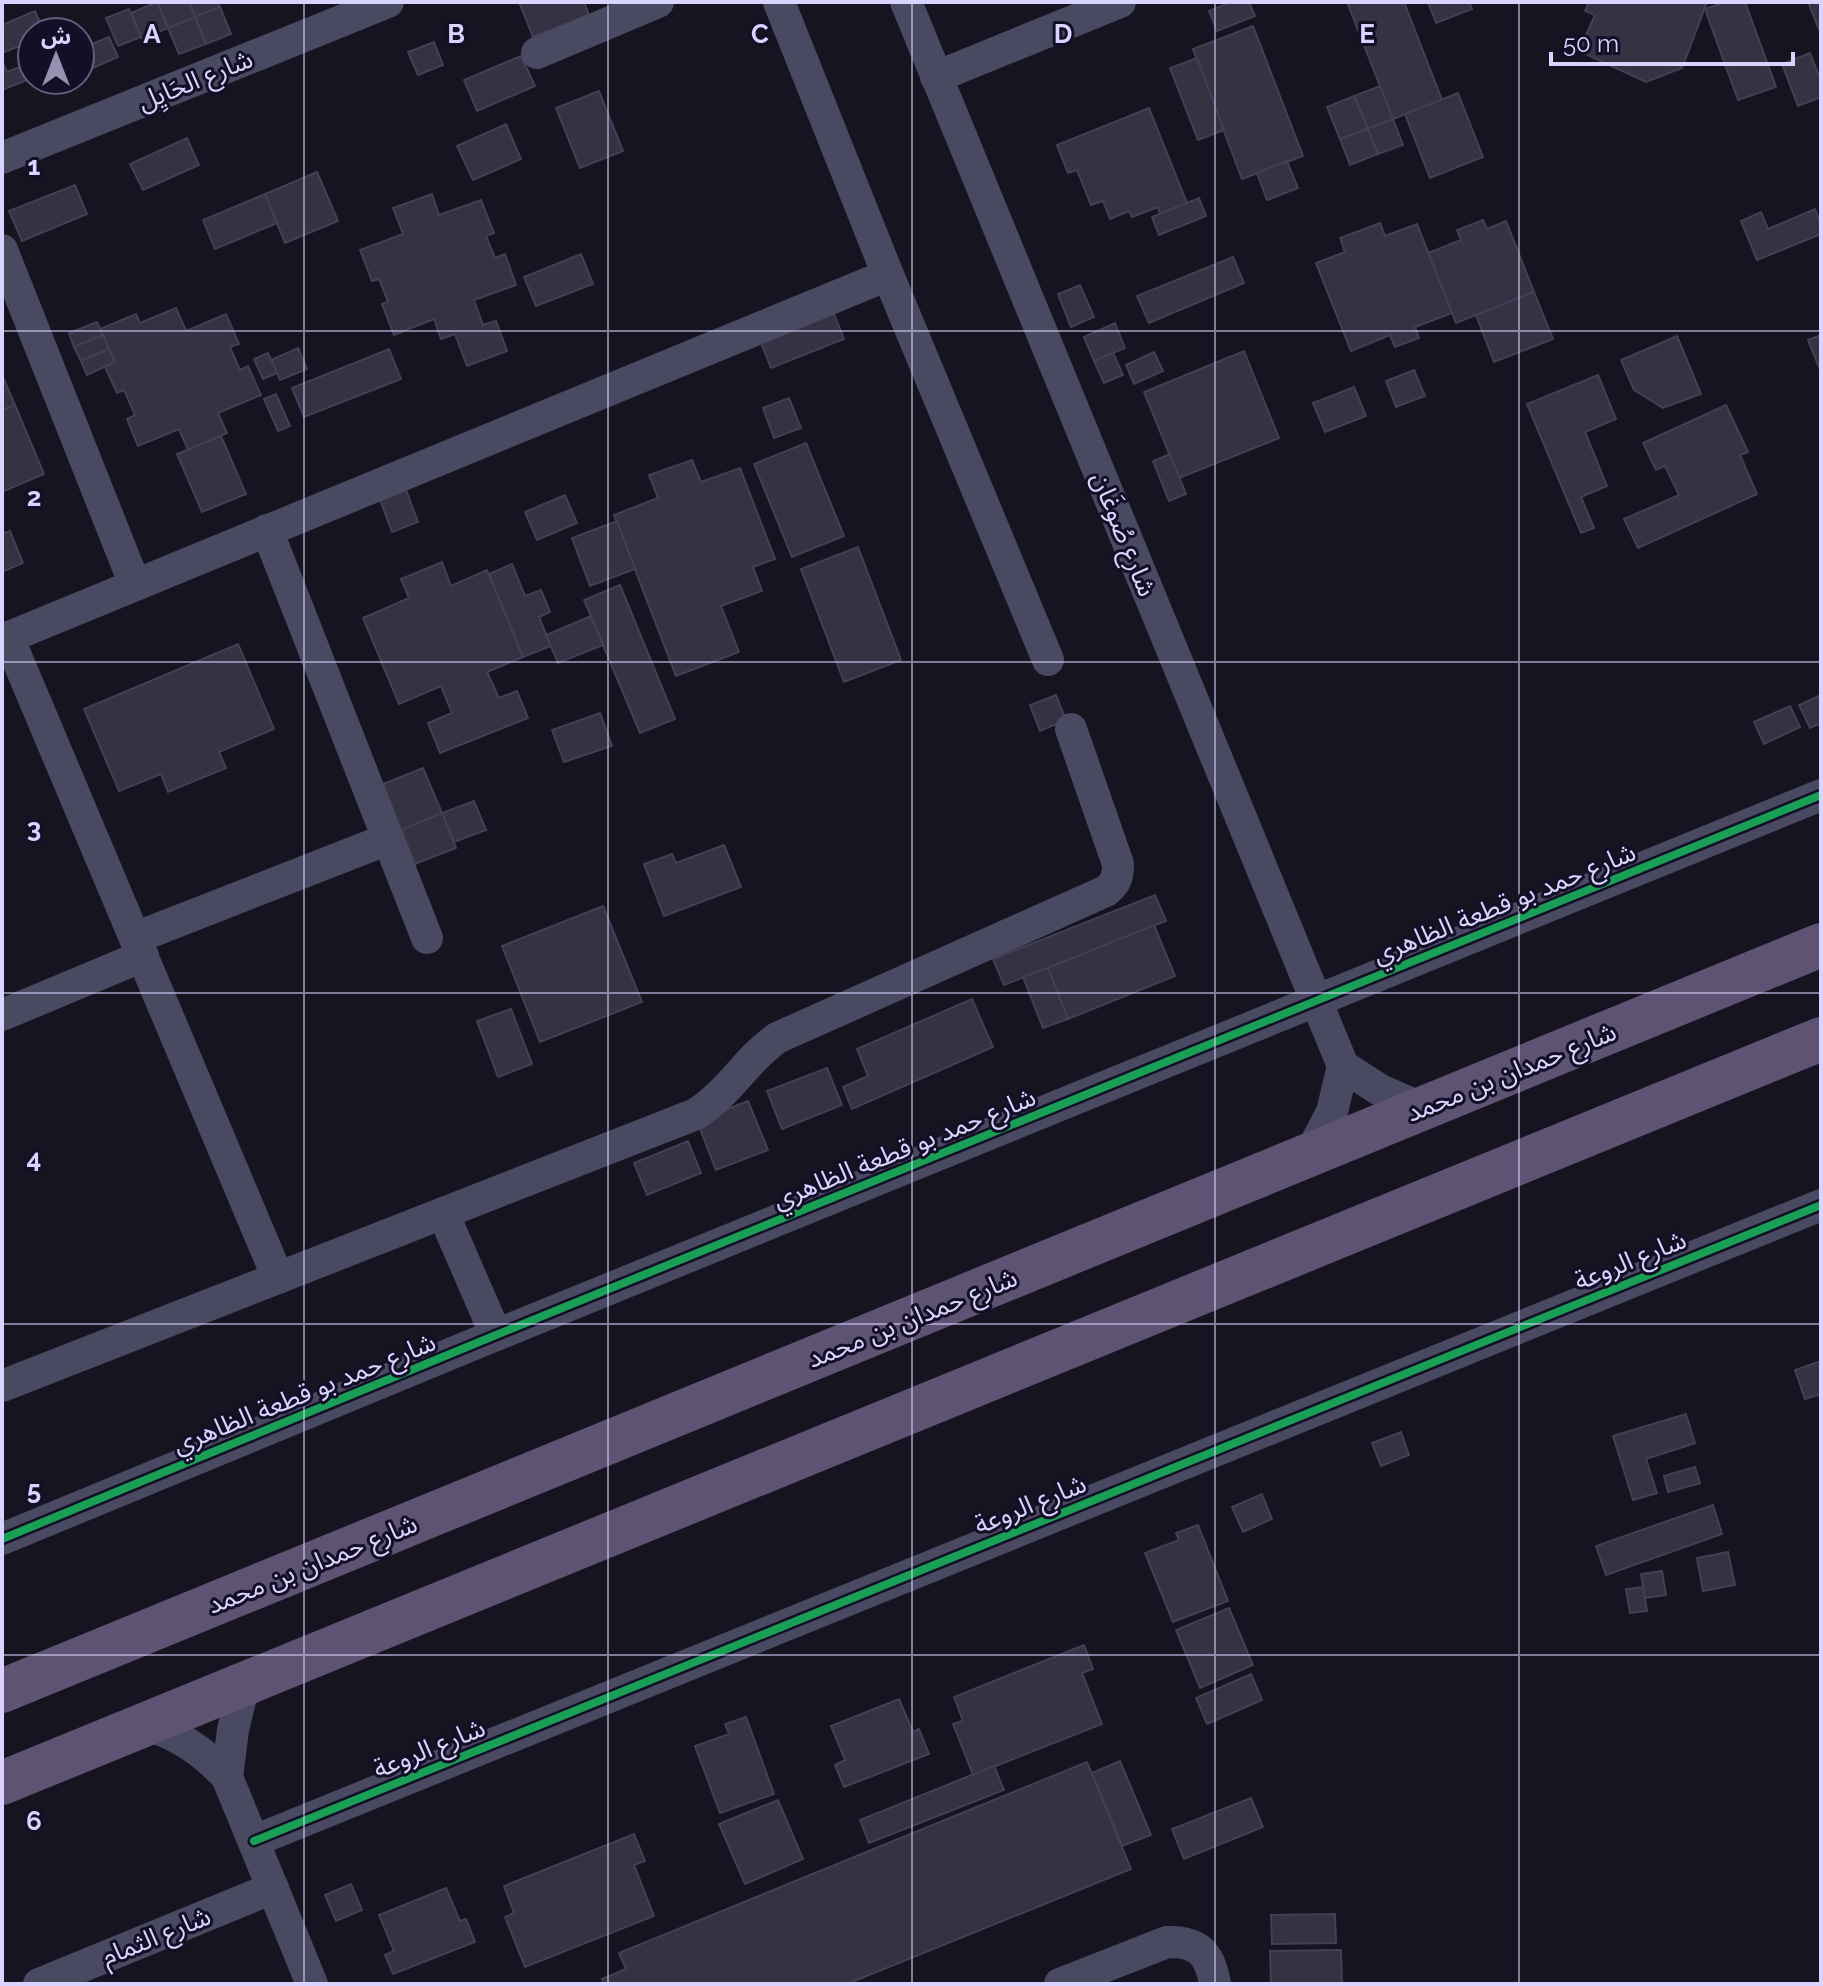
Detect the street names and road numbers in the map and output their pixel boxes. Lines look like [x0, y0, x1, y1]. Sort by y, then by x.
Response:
street label: شارع الحَايِل [133, 43, 258, 120]
street label: شارع صُوغَان [1082, 467, 1163, 602]
street label: شارع حمد بو قطعة الظاهري [1368, 836, 1642, 974]
street label: شارع حمدان بن محمد [1402, 1016, 1622, 1132]
street label: شارع حمد بو قطعة الظاهري [768, 1081, 1042, 1219]
street label: شارع الروعة [1570, 1224, 1692, 1300]
street label: شارع حمدان بن محمد [803, 1262, 1023, 1378]
street label: شارع حمد بو قطعة الظاهري [168, 1326, 442, 1464]
street label: شارع الروعة [970, 1468, 1092, 1544]
street label: شارع حمدان بن محمد [203, 1508, 423, 1624]
street label: شارع الروعة [369, 1712, 491, 1788]
street label: شارع الثمام [97, 1901, 217, 1976]

